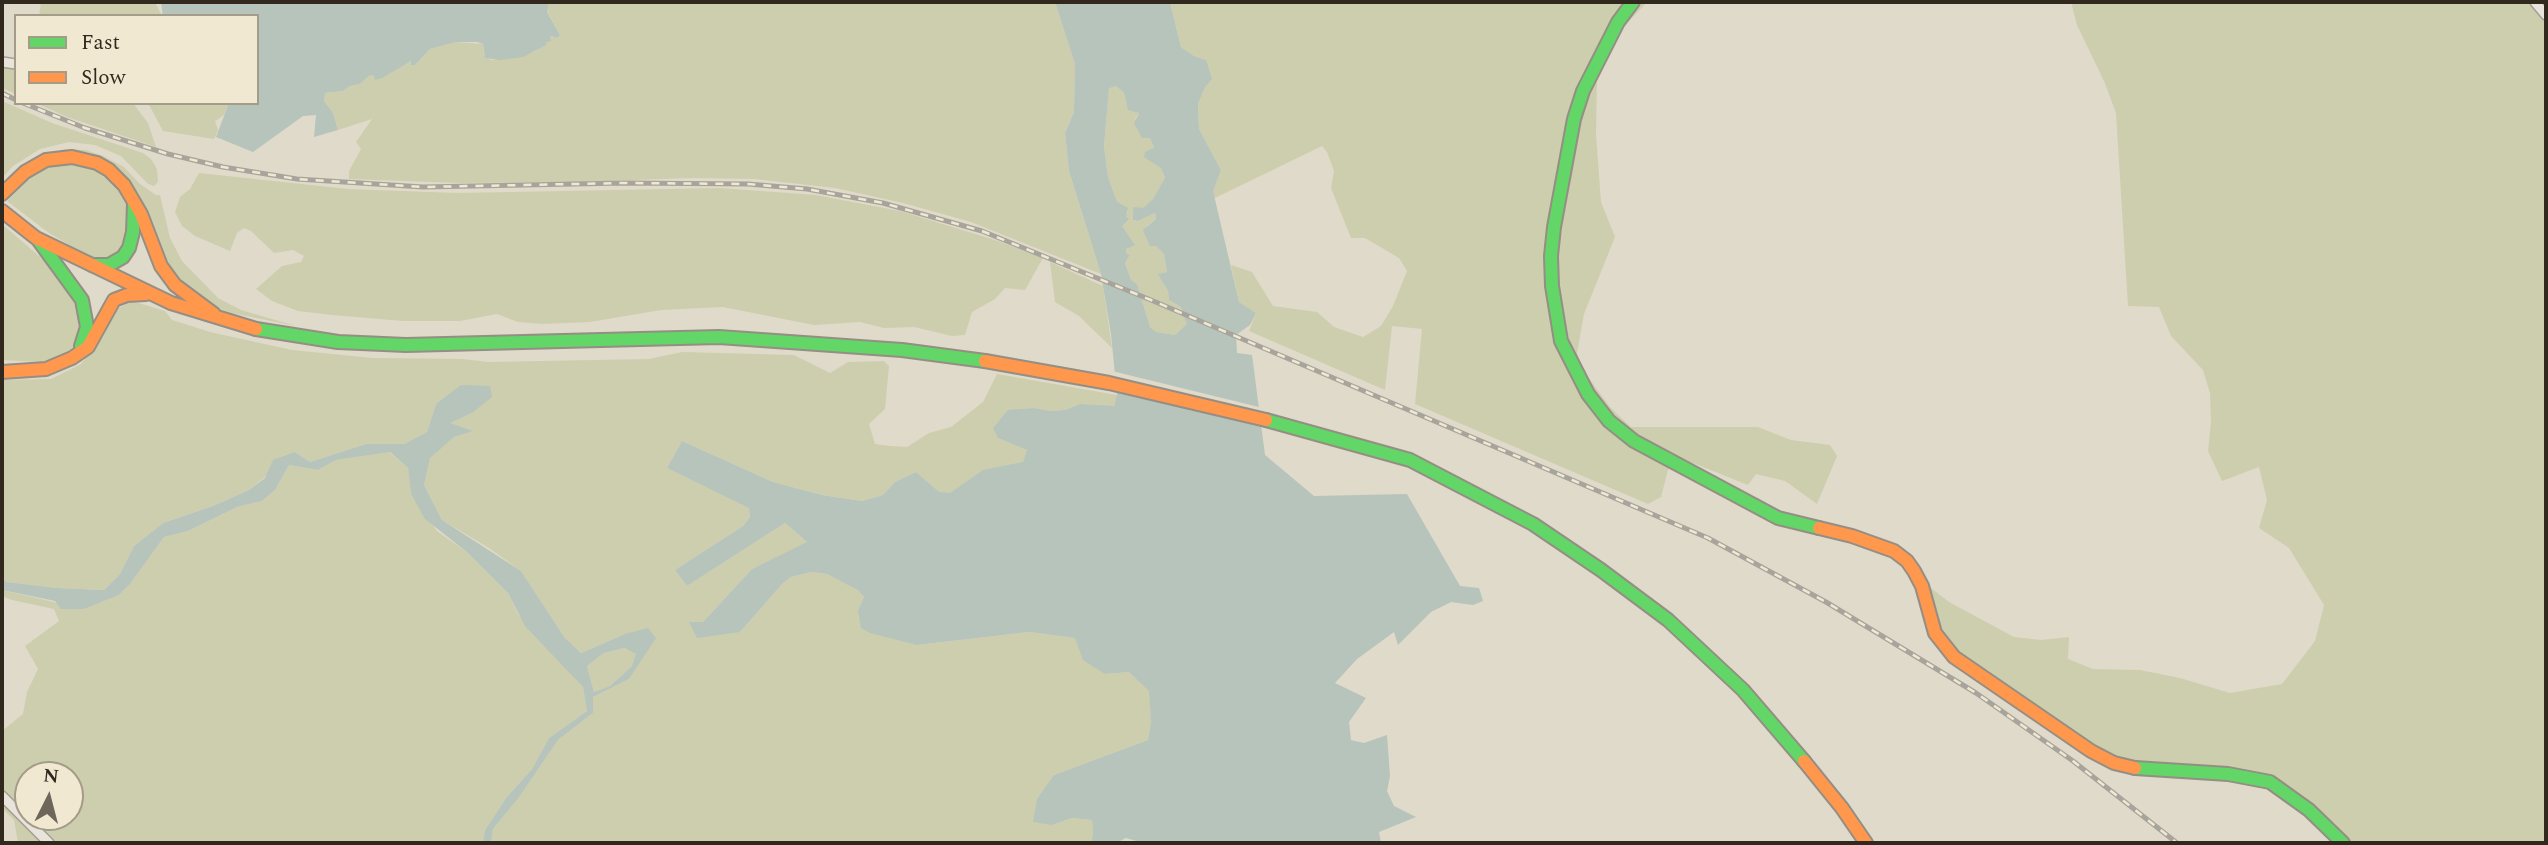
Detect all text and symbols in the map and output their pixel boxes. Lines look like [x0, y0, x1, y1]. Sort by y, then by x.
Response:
legend [14, 14, 259, 105]
text: Fast [81, 27, 120, 59]
text: Slow [81, 62, 125, 94]
north arrow [14, 761, 84, 831]
text: N [42, 761, 60, 792]

